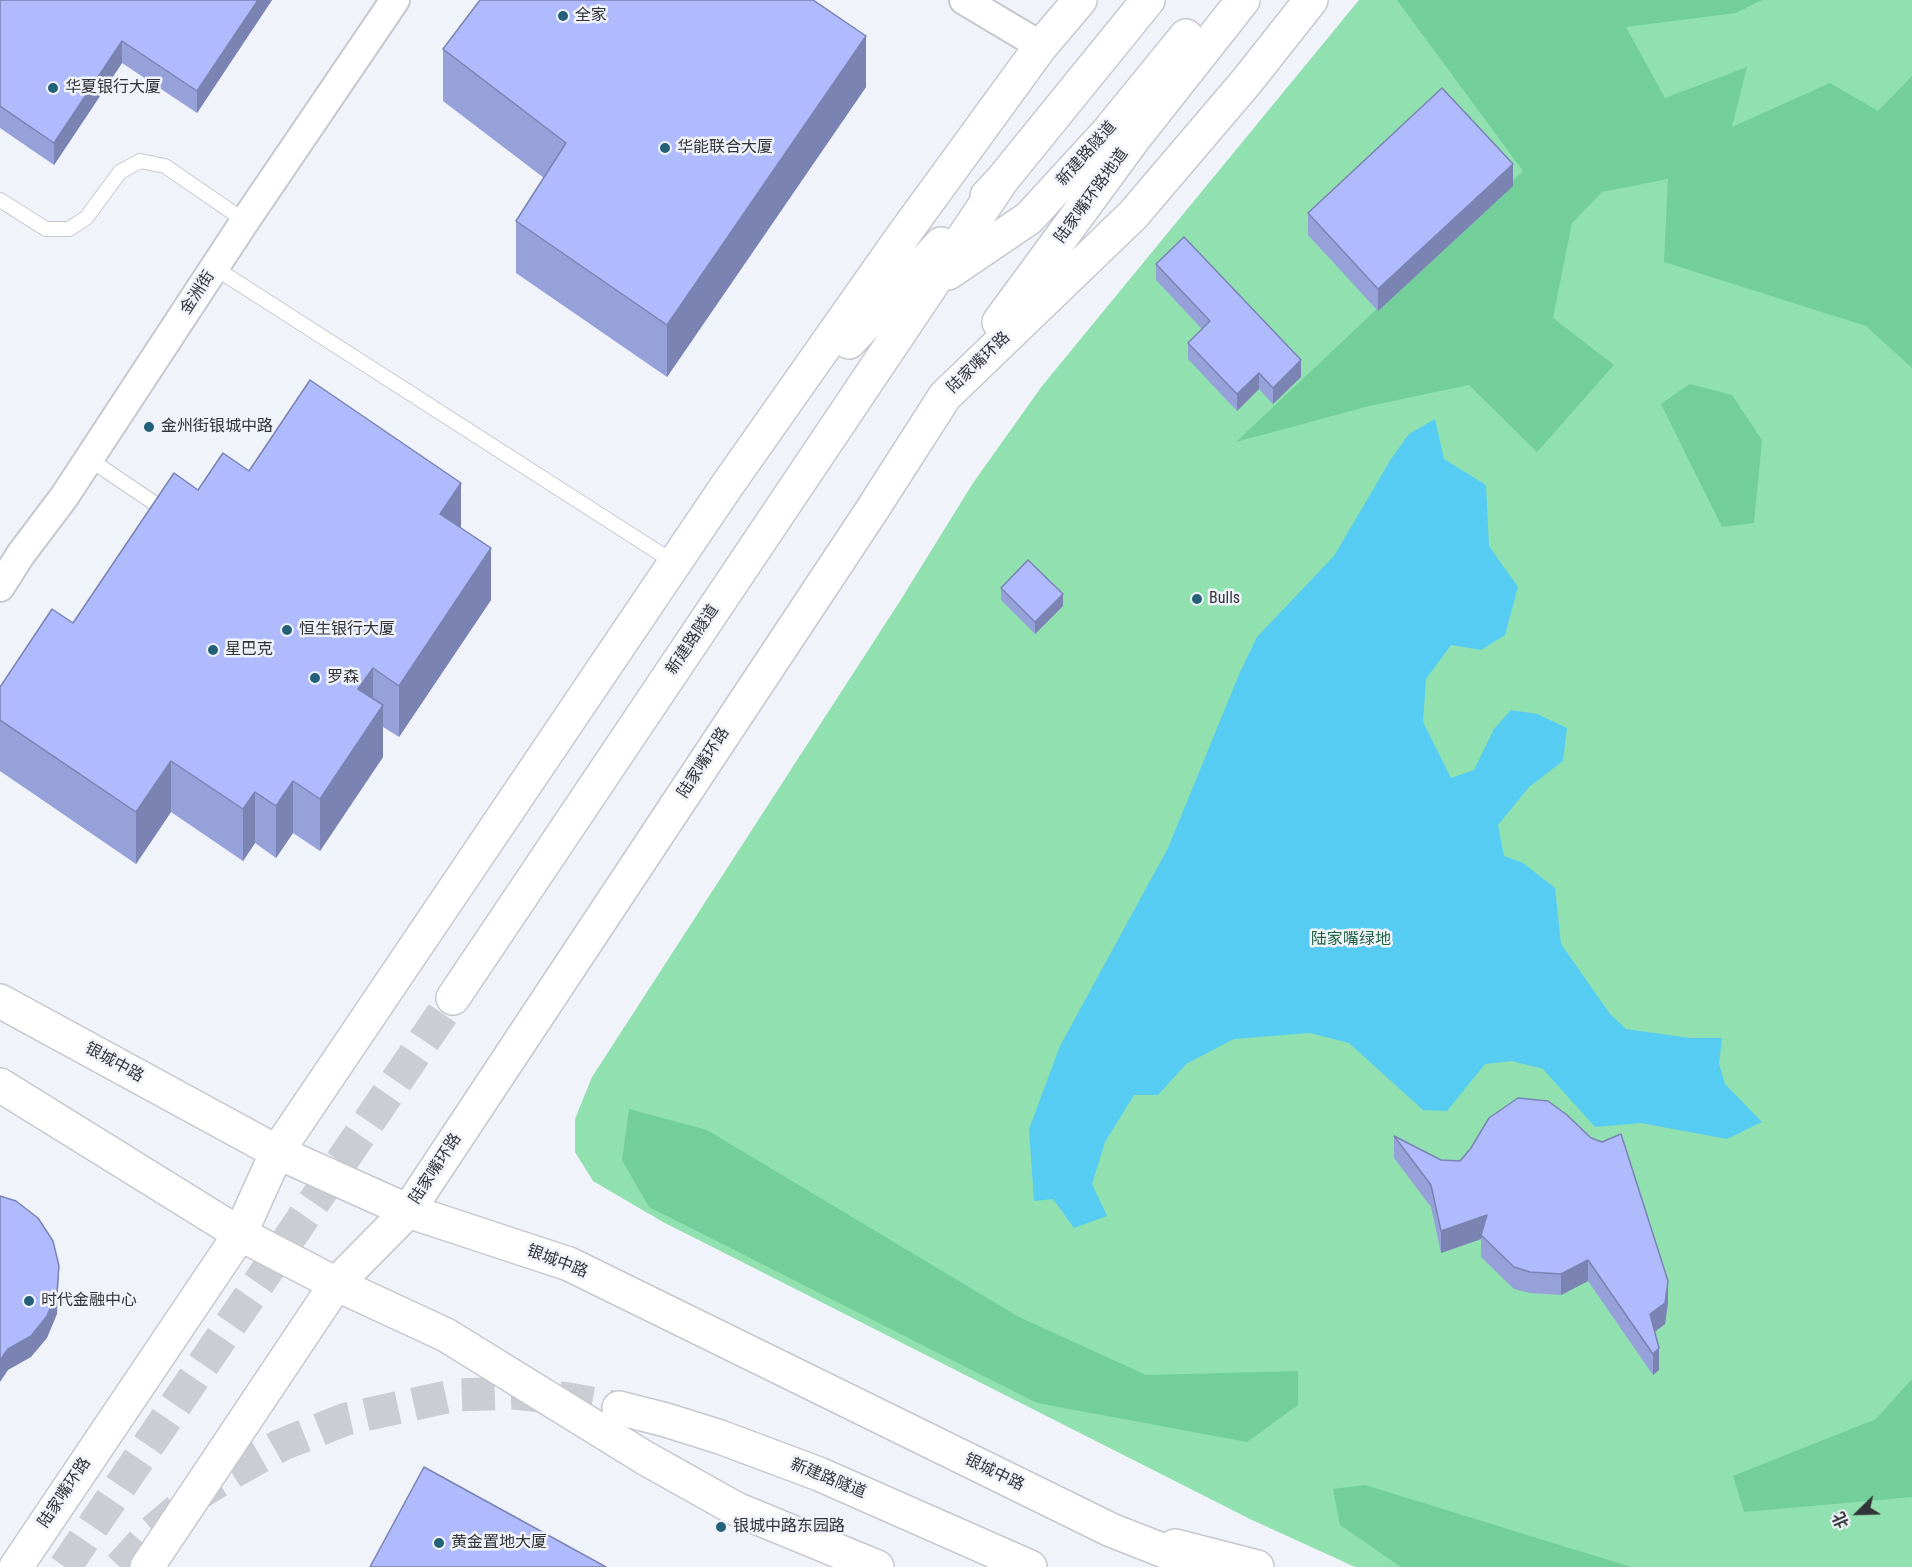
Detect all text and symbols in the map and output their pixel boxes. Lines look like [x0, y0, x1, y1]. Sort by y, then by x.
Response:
place label: 全家 [575, 6, 607, 26]
marker: 全家 [556, 9, 570, 23]
place label: 华夏银行大厦 [65, 78, 161, 98]
marker: 华夏银行大厦 [46, 81, 60, 95]
street label: 新建路隧道 [1053, 118, 1121, 190]
place label: 华能联合大厦 [677, 138, 773, 158]
marker: 华能联合大厦 [658, 141, 672, 155]
street label: 陆家嘴环路地道 [1051, 145, 1133, 247]
street label: 金洲街 [177, 268, 219, 318]
street label: 陆家嘴环路 [944, 328, 1014, 398]
place label: 金州街银城中路 [161, 417, 273, 437]
marker: 金州街银城中路 [142, 420, 156, 434]
place label: Bulls [1209, 589, 1240, 609]
marker: Bulls [1190, 592, 1204, 606]
street label: 新建路隧道 [663, 601, 723, 679]
place label: 恒生银行大厦 [299, 620, 395, 640]
marker: 恒生银行大厦 [280, 623, 294, 637]
place label: 星巴克 [225, 640, 273, 660]
marker: 星巴克 [206, 643, 220, 657]
place label: 罗森 [327, 668, 359, 688]
marker: 罗森 [308, 671, 322, 685]
street label: 陆家嘴环路 [674, 724, 734, 802]
park label: 陆家嘴绿地 [1311, 930, 1391, 950]
street label: 银城中路 [81, 1039, 147, 1087]
street label: 陆家嘴环路 [406, 1130, 466, 1208]
street label: 银城中路 [524, 1242, 590, 1282]
place label: 时代金融中心 [41, 1291, 137, 1311]
marker: 时代金融中心 [22, 1294, 36, 1308]
street label: 银城中路 [961, 1450, 1027, 1496]
street label: 陆家嘴环路 [35, 1454, 95, 1532]
street label: 新建路隧道 [787, 1455, 869, 1503]
north arrow [1828, 1483, 1888, 1543]
text: 北 [1829, 1509, 1853, 1531]
place label: 银城中路东园路 [733, 1517, 845, 1537]
marker: 银城中路东园路 [714, 1520, 728, 1534]
place label: 黄金置地大厦 [451, 1533, 547, 1553]
marker: 黄金置地大厦 [432, 1536, 446, 1550]

